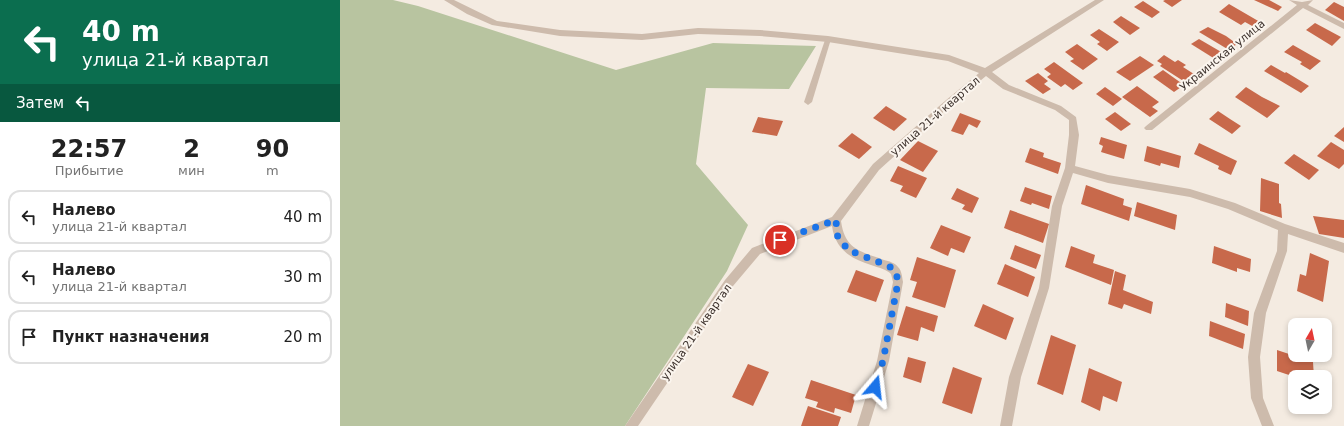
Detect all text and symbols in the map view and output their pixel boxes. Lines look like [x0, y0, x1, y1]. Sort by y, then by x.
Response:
text: 40 m [82, 15, 160, 48]
icon: left [16, 16, 68, 68]
street label: Украинская улица [1177, 17, 1268, 94]
text: улица 21-й квартал [82, 49, 269, 70]
street label: улица 21-й квартал [888, 74, 983, 159]
icon: left [72, 92, 94, 114]
text: Затем [16, 94, 64, 112]
text: 22:57 [51, 135, 127, 163]
text: 2 [183, 135, 200, 163]
text: 90 [256, 135, 289, 163]
text: Прибытие [55, 163, 123, 178]
text: мин [178, 163, 205, 178]
text: m [266, 163, 279, 178]
text: Налево [52, 201, 116, 219]
icon: left [18, 206, 40, 228]
text: 40 m [284, 208, 322, 226]
text: улица 21-й квартал [52, 219, 187, 234]
pin [763, 223, 797, 257]
icon: arrive [769, 229, 791, 251]
text: Налево [52, 261, 116, 279]
icon: left [18, 266, 40, 288]
text: 30 m [284, 268, 322, 286]
text: улица 21-й квартал [52, 279, 187, 294]
street label: улица 21-й квартал [658, 282, 734, 383]
north arrow [1288, 318, 1332, 362]
map controls [1288, 318, 1332, 414]
icon: arrive [18, 326, 40, 348]
text: Пункт назначения [52, 328, 209, 346]
text: 20 m [284, 328, 322, 346]
position arrow [854, 366, 896, 408]
button: layers [1288, 370, 1332, 414]

